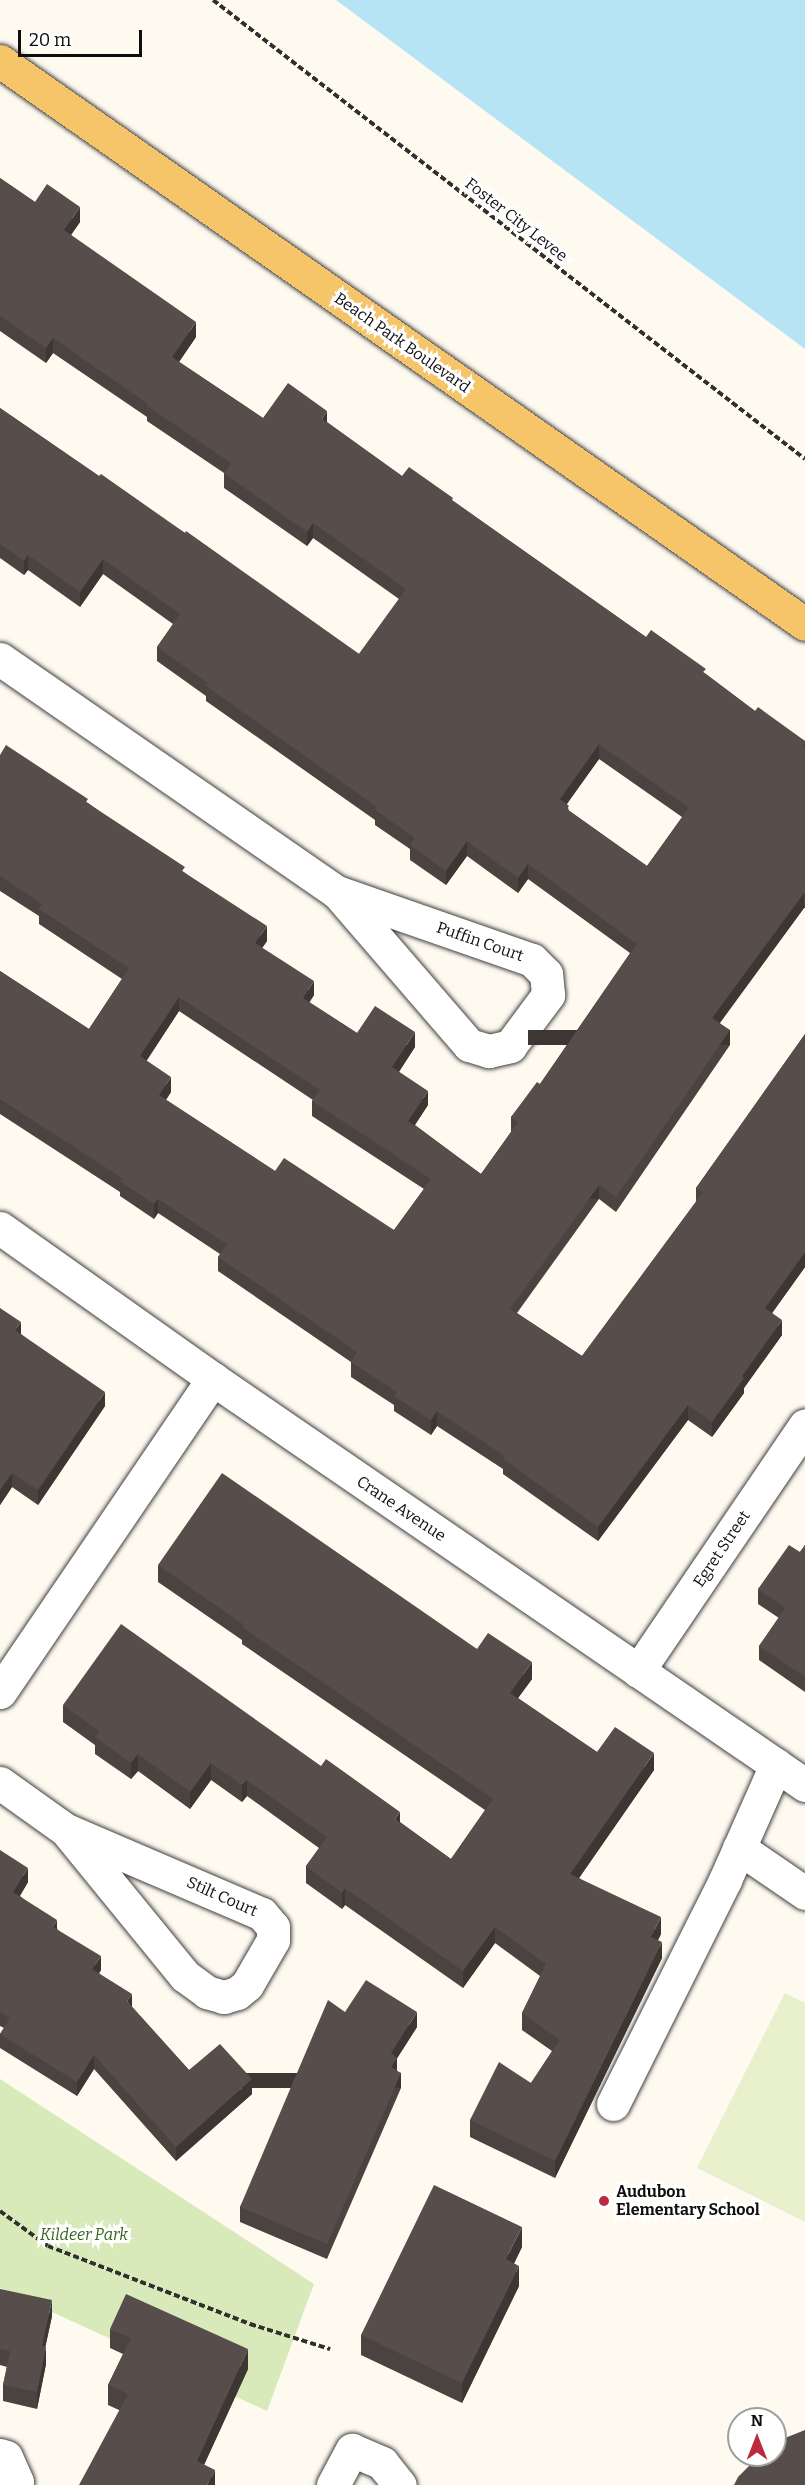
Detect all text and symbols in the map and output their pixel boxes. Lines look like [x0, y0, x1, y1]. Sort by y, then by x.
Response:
scale bar [21, 18, 146, 56]
text: 20 m [29, 29, 71, 51]
street label: Foster City Levee [461, 174, 571, 266]
street label: Beach Park Boulevard [331, 289, 473, 397]
street label: Puffin Court [434, 918, 526, 966]
street label: Crane Avenue [353, 1472, 449, 1546]
street label: Egret Street [689, 1507, 755, 1591]
street label: Stilt Court [184, 1873, 260, 1921]
place label: Audubon Elementary School [616, 2182, 760, 2220]
marker: Audubon Elementary School [597, 2194, 611, 2208]
park label: Kildeer Park [40, 2225, 128, 2245]
north arrow [727, 2407, 787, 2467]
text: N [751, 2411, 763, 2430]

